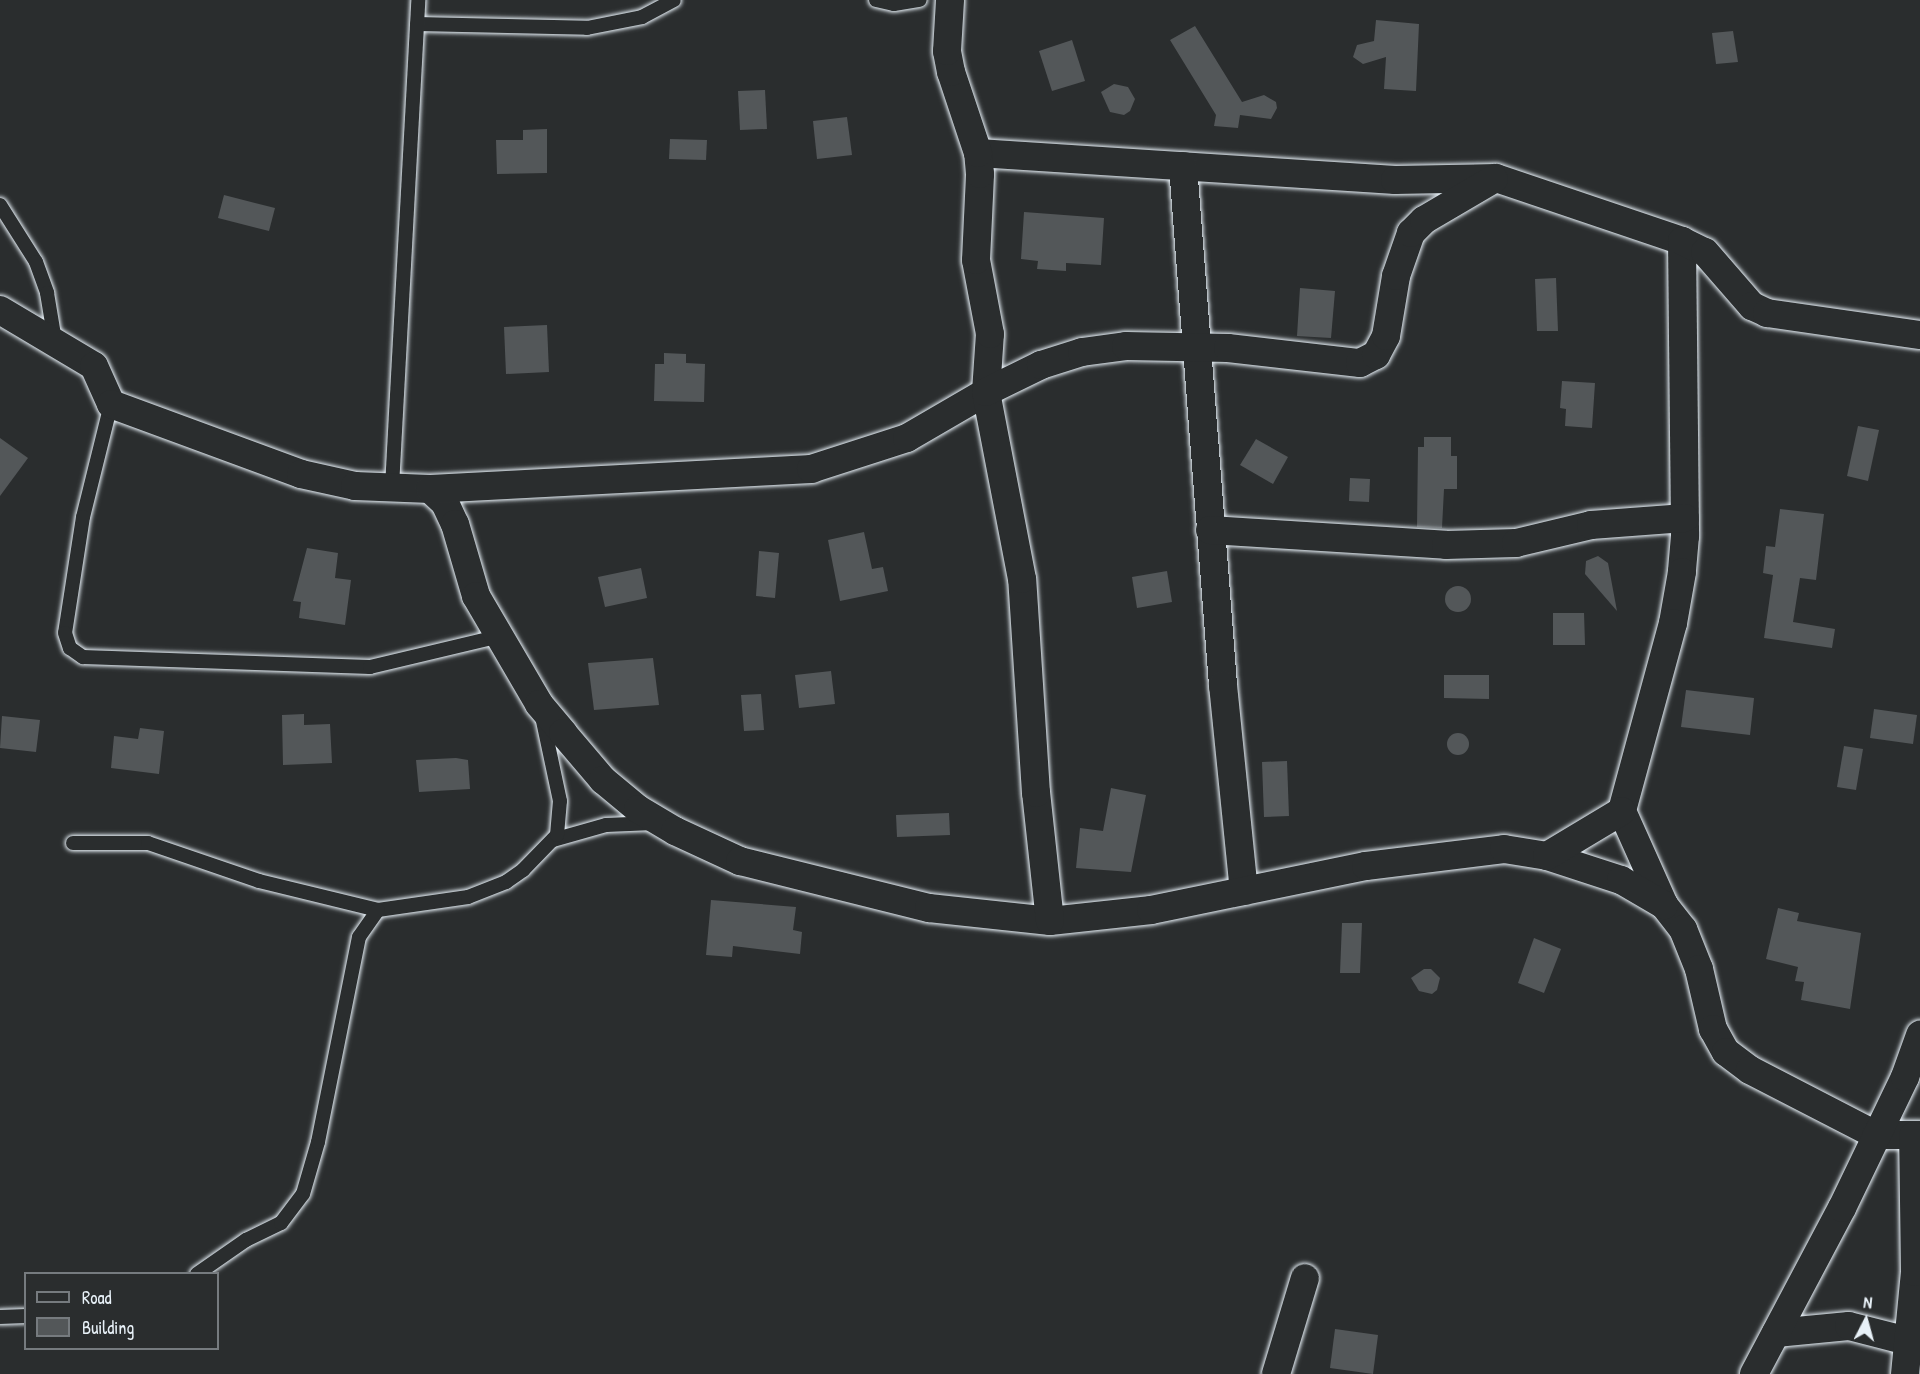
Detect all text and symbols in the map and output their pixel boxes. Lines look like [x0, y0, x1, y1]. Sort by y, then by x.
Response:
legend [24, 1272, 219, 1350]
text: Road [82, 1285, 112, 1310]
north arrow [1836, 1290, 1896, 1350]
text: N [1862, 1291, 1873, 1313]
text: Building [82, 1315, 134, 1340]

